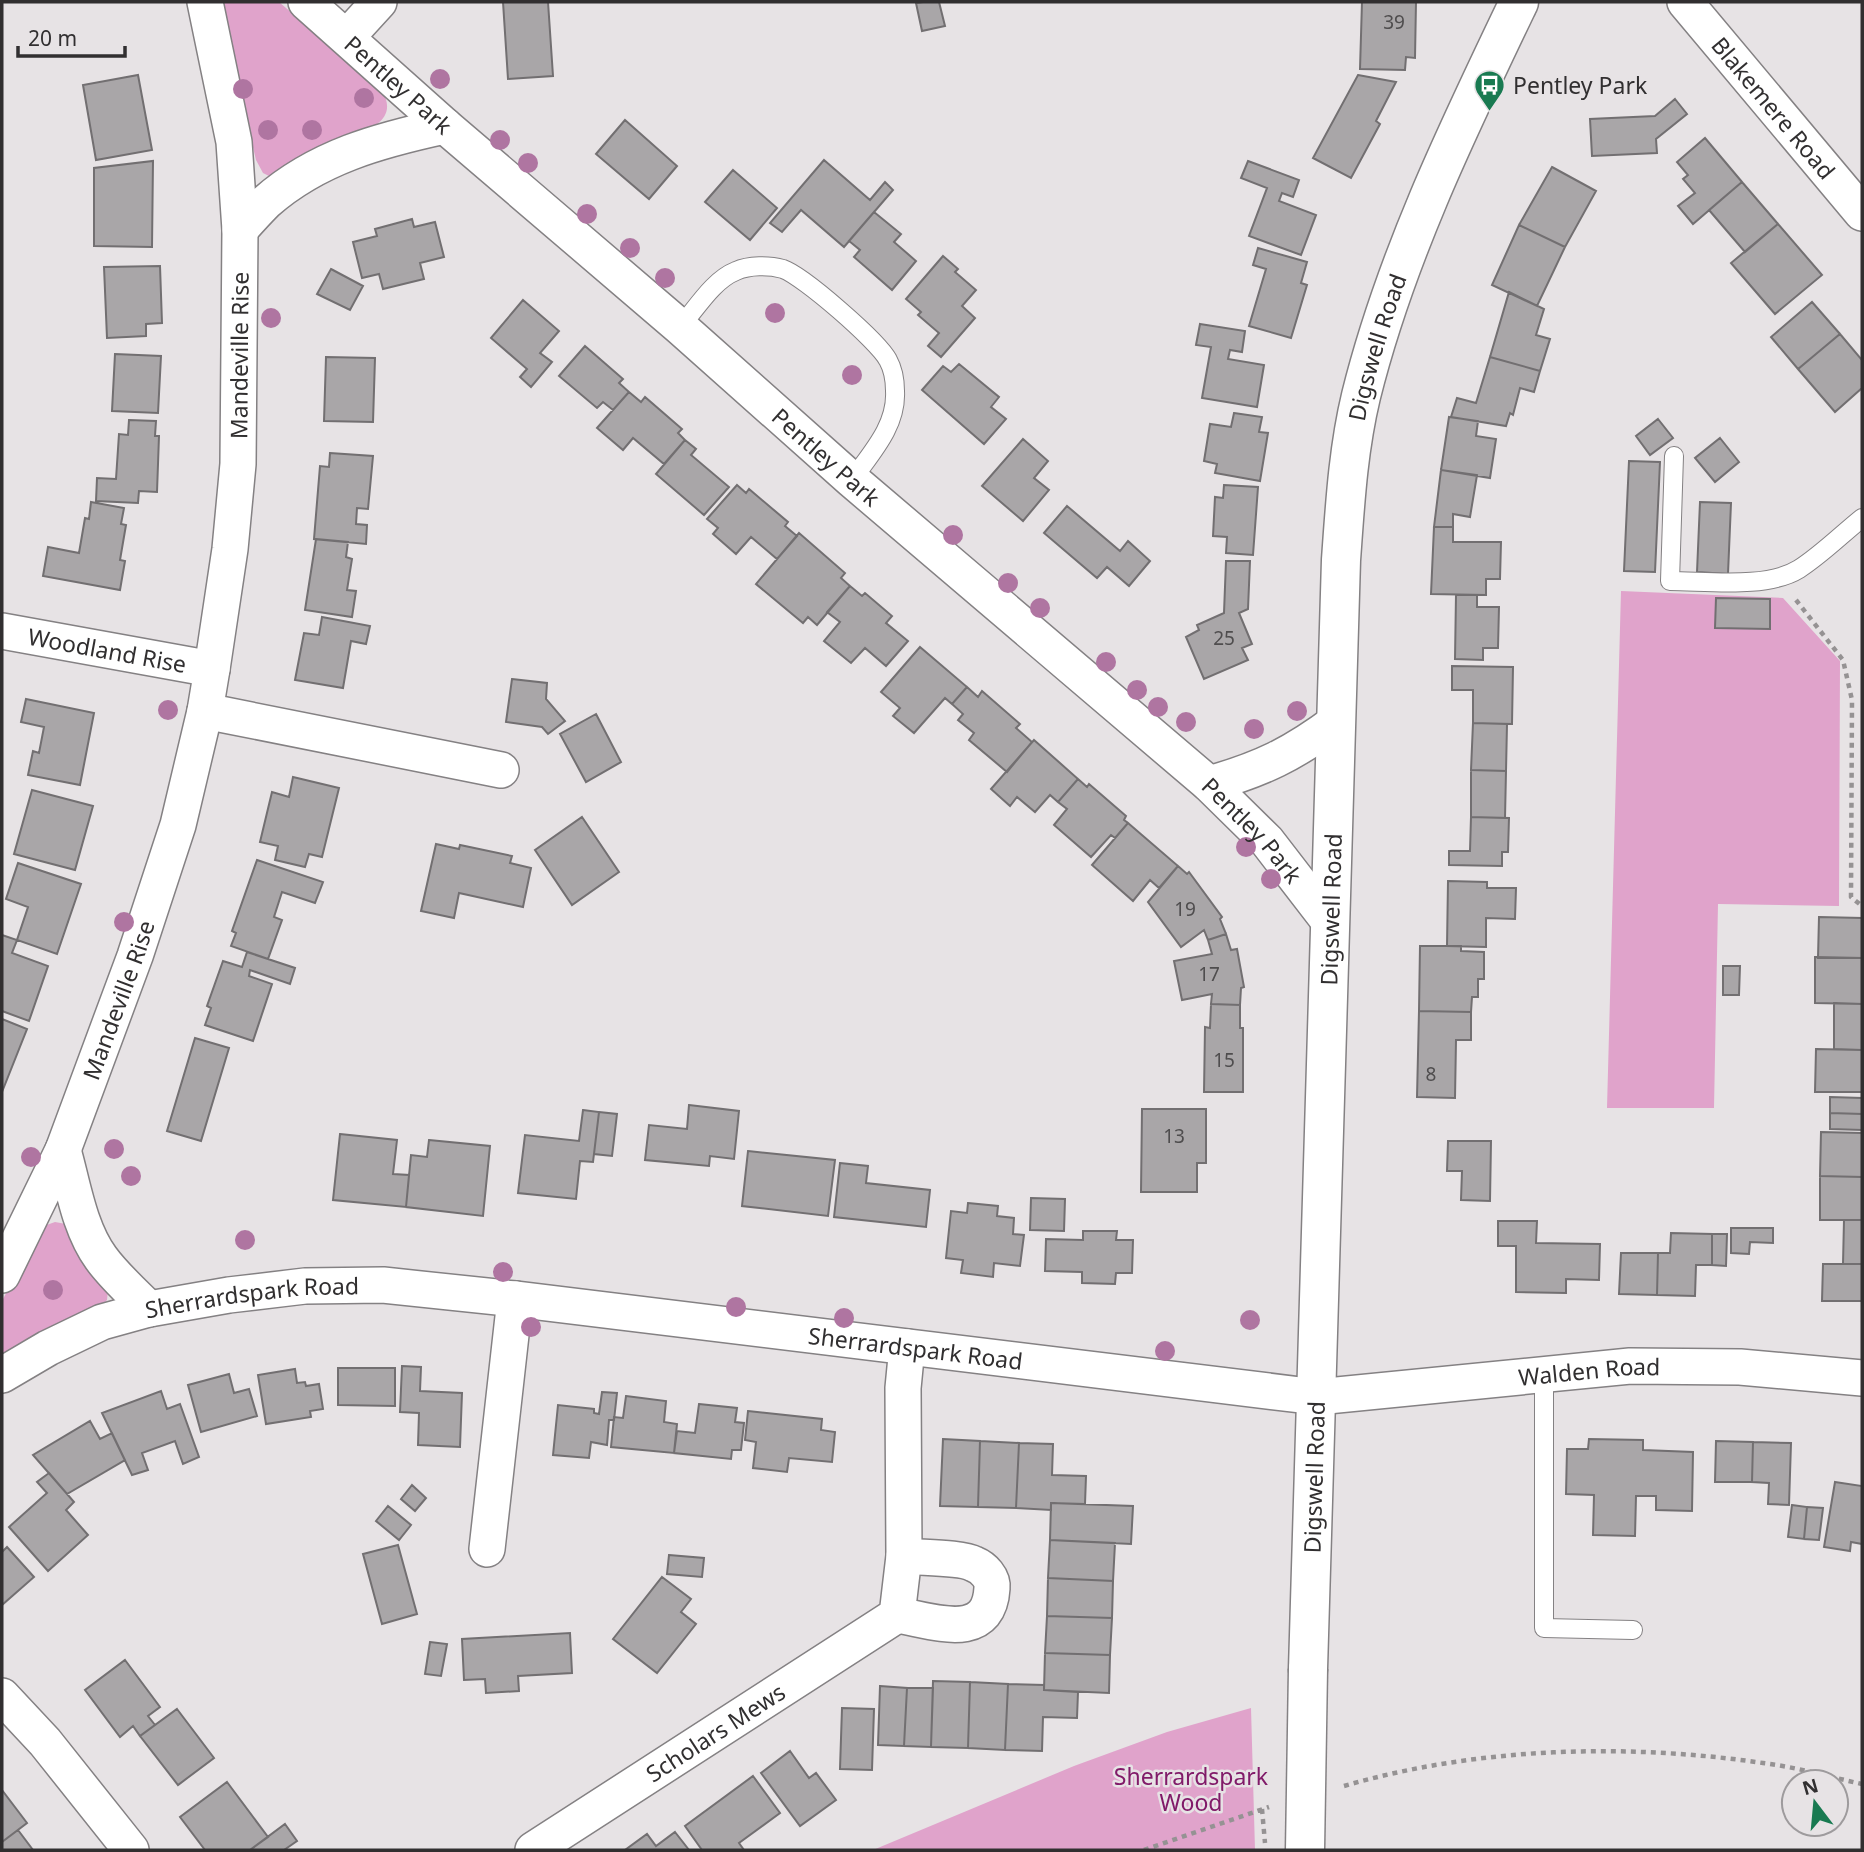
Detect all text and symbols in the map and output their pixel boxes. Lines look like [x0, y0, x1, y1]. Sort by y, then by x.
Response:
house number: 39 [1383, 9, 1405, 35]
scale bar [18, 14, 124, 58]
text: 20 m [28, 24, 77, 52]
street label: Pentley Park [338, 28, 460, 142]
street label: Blakemere Road [1705, 30, 1843, 186]
bus stop icon: Pentley Park [1473, 68, 1507, 112]
place label: Pentley Park [1513, 69, 1648, 101]
street label: Digswell Road [1340, 269, 1414, 424]
street label: Mandeville Rise [222, 272, 256, 439]
street label: Pentley Park [765, 400, 888, 514]
street label: Woodland Rise [26, 620, 189, 680]
house number: 25 [1213, 625, 1235, 651]
street label: Pentley Park [1195, 770, 1310, 890]
street label: Digswell Road [1312, 833, 1349, 986]
house number: 19 [1174, 896, 1196, 922]
street label: Mandeville Rise [75, 916, 162, 1084]
house number: 17 [1198, 961, 1220, 987]
house number: 15 [1213, 1047, 1235, 1073]
house number: 8 [1426, 1061, 1436, 1087]
house number: 13 [1163, 1123, 1185, 1149]
street label: Sherrardspark Road [142, 1269, 359, 1325]
street label: Sherrardspark Road [807, 1319, 1024, 1377]
street label: Walden Road [1517, 1350, 1660, 1393]
street label: Digswell Road [1295, 1401, 1332, 1554]
street label: Scholars Mews [640, 1676, 791, 1789]
park label: Sherrardspark Wood [1114, 1760, 1269, 1818]
north arrow [1780, 1768, 1850, 1838]
text: N [1799, 1772, 1821, 1801]

